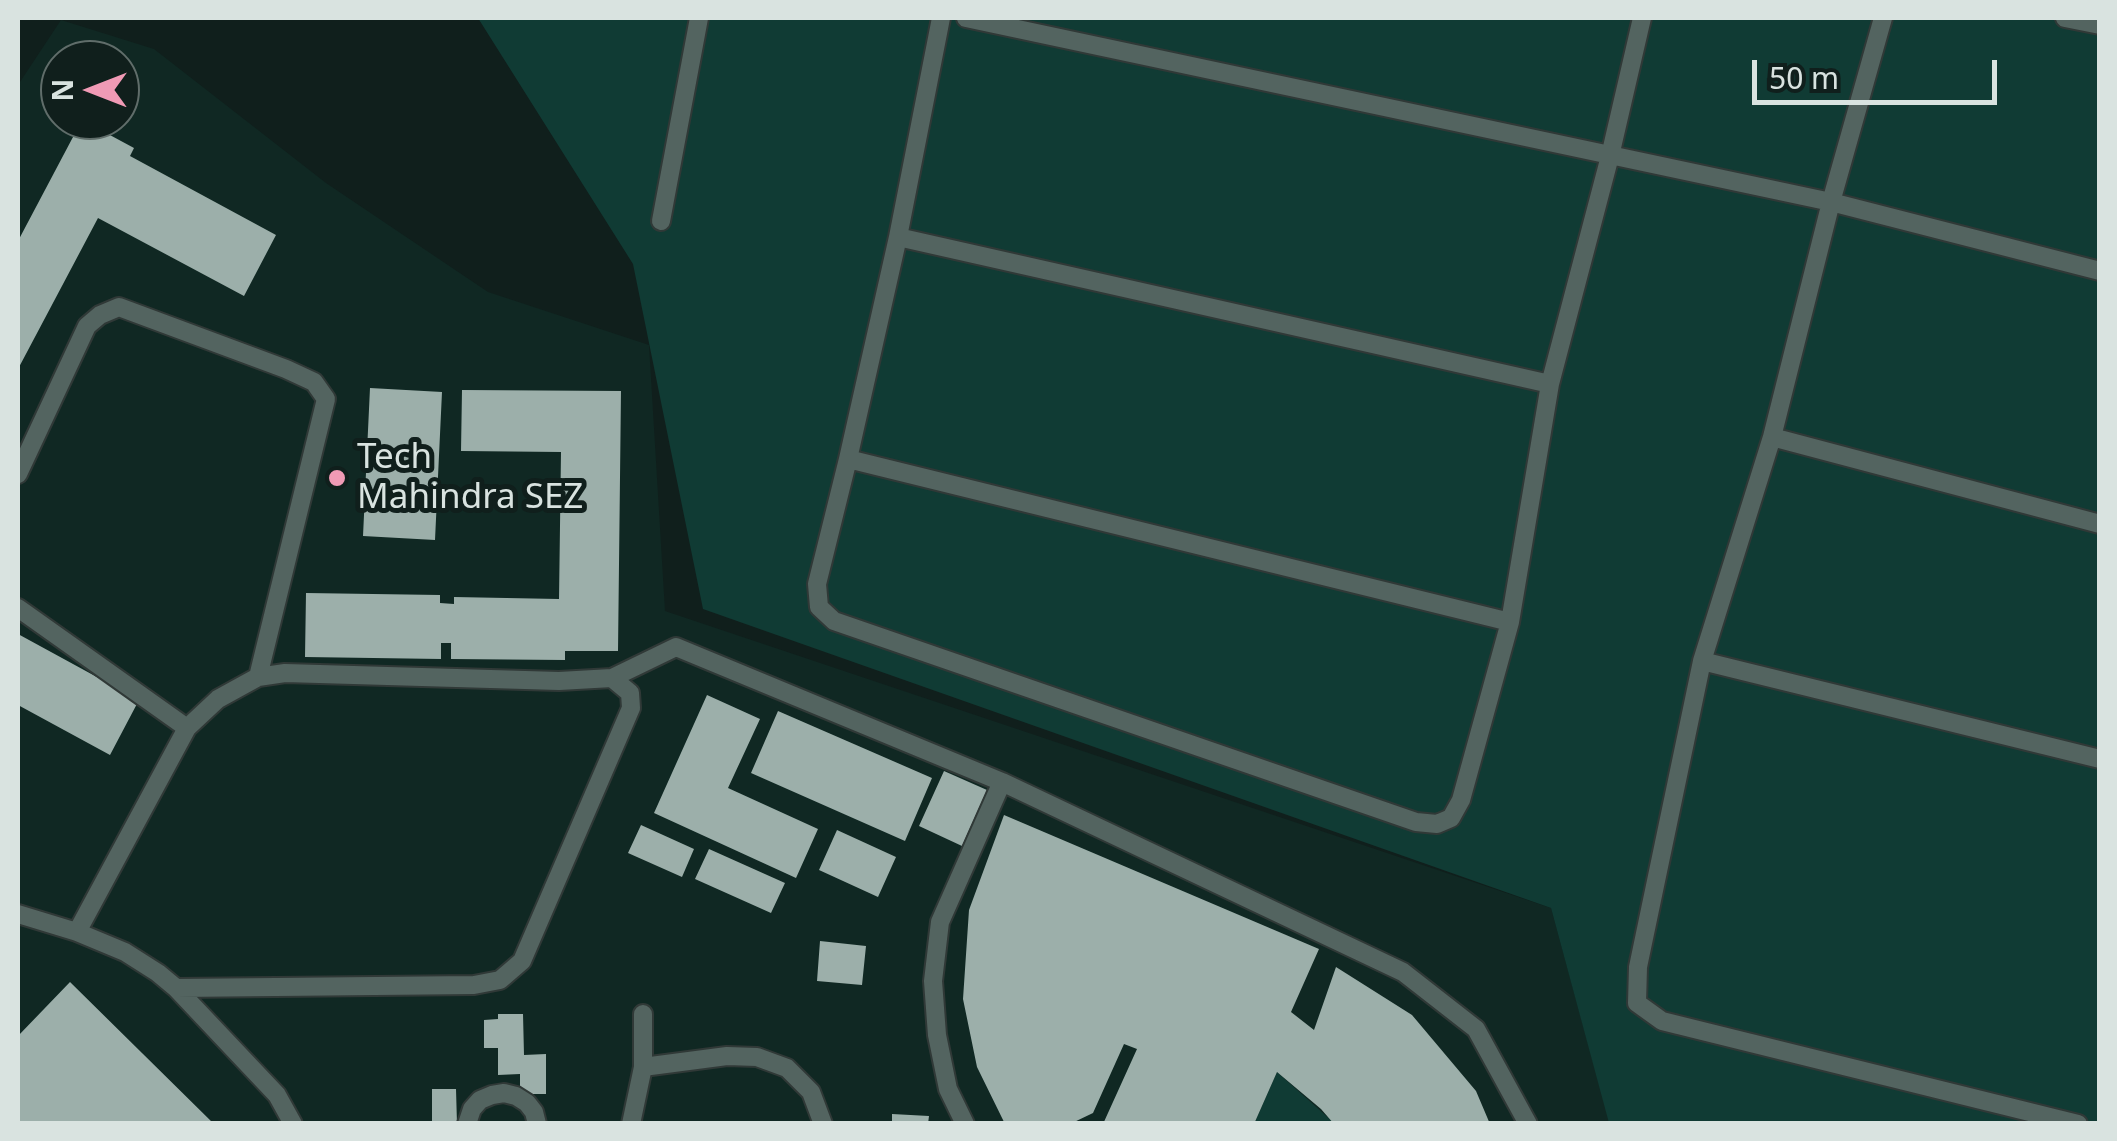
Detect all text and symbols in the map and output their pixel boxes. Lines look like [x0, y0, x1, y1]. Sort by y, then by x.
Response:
north arrow [40, 40, 140, 140]
scale bar [1757, 40, 2002, 102]
text: 50 m [1769, 57, 1839, 98]
text: N [43, 79, 81, 101]
place label: Tech Mahindra SEZ [357, 437, 583, 519]
marker: Tech Mahindra SEZ [326, 467, 348, 489]

